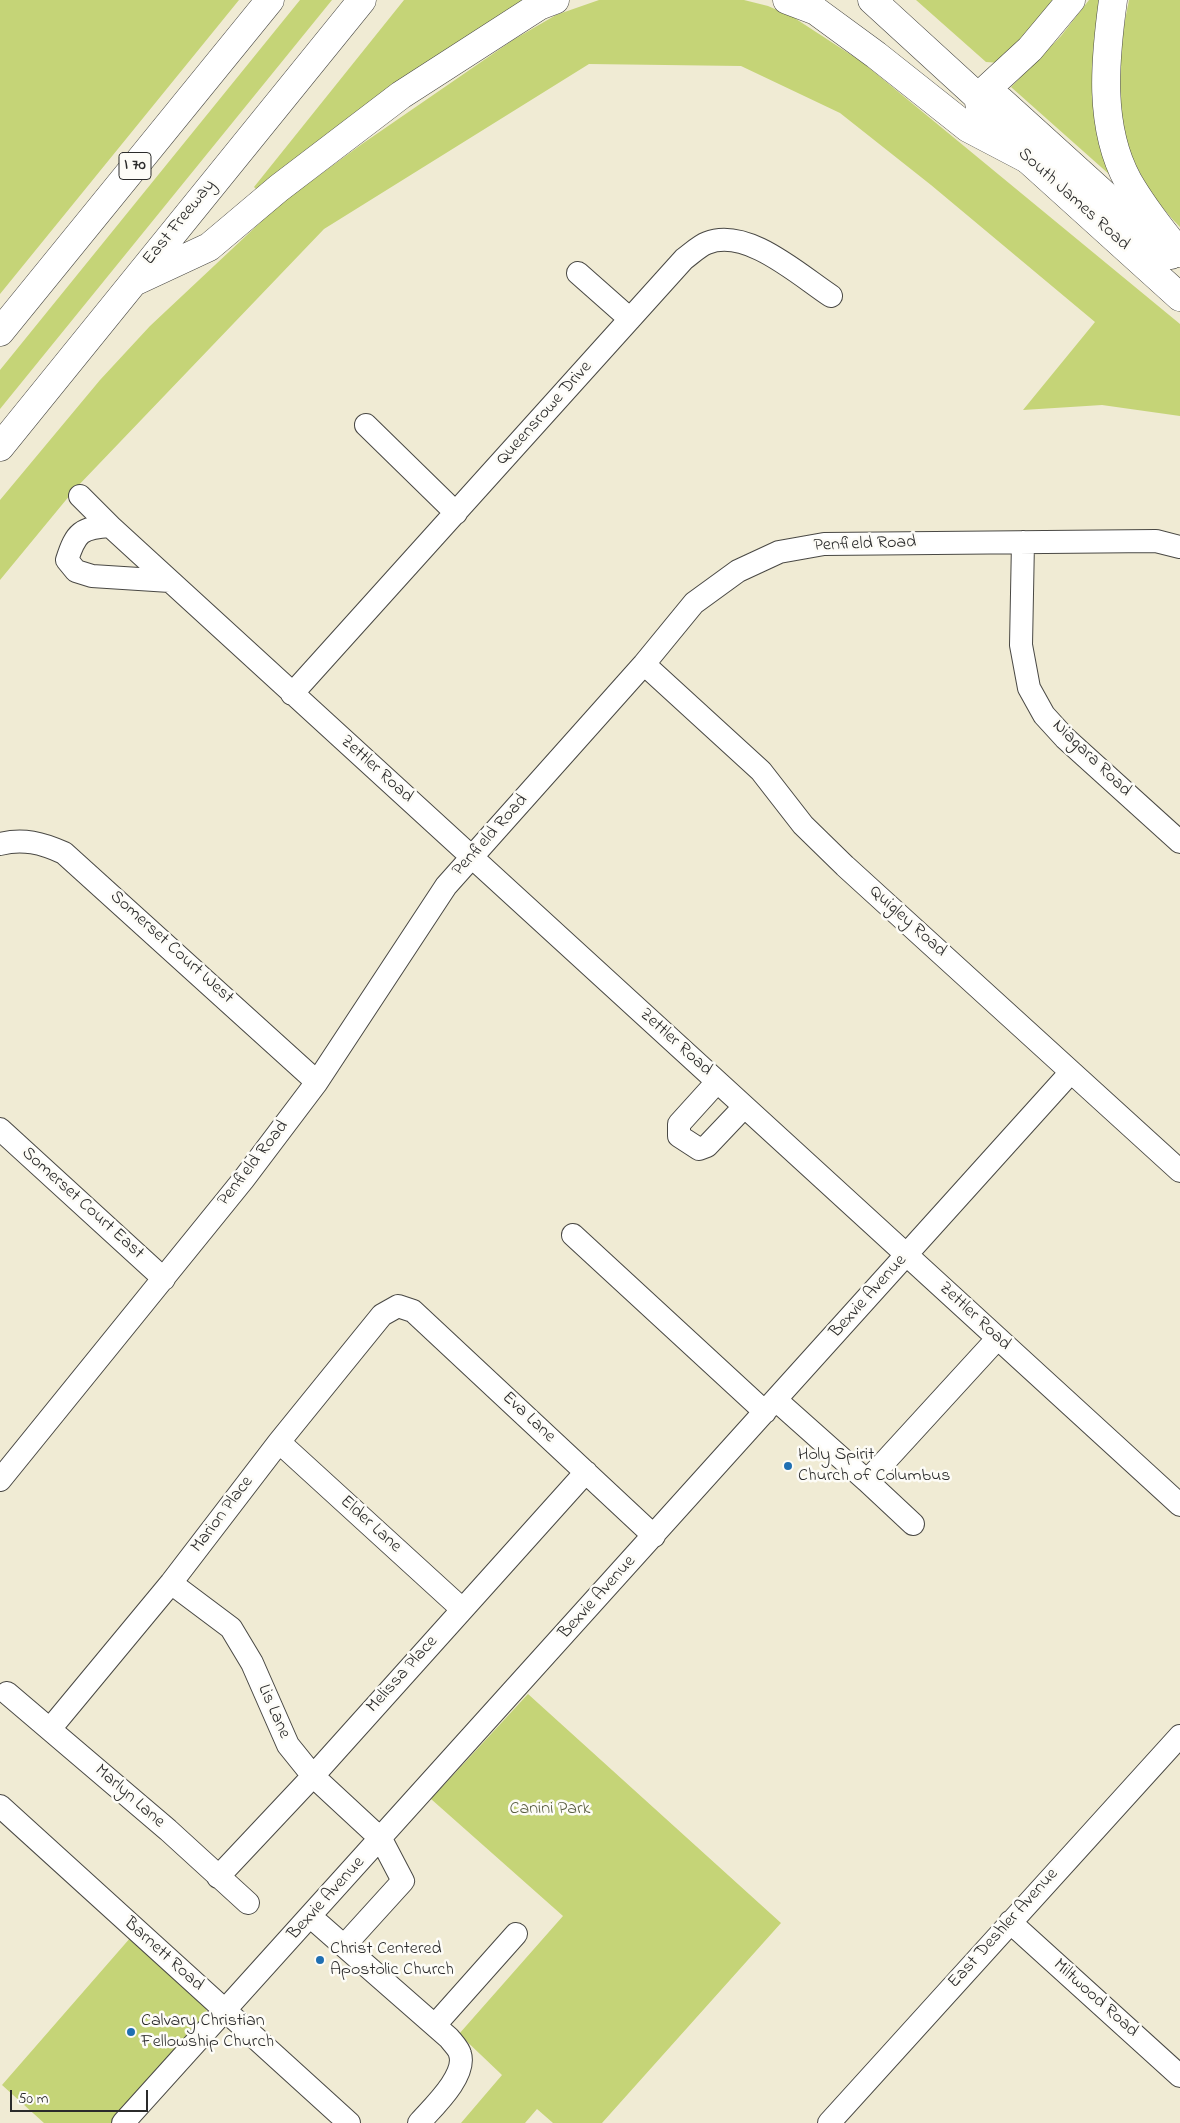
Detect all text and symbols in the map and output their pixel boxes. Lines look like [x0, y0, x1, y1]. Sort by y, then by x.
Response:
street label: South James Road [1012, 144, 1134, 256]
road number: I 70 [119, 153, 151, 180]
street label: East Freeway [139, 176, 221, 270]
street label: Queensrowe Drive [493, 357, 597, 471]
street label: Penfield Road [813, 532, 917, 558]
street label: Niagara Road [1047, 716, 1135, 802]
street label: Zettler Road [335, 732, 417, 808]
street label: Penfield Road [449, 791, 533, 881]
street label: Quigley Road [864, 881, 950, 963]
street label: Somerset Court West [105, 887, 237, 1009]
street label: Zettler Road [634, 1005, 716, 1081]
street label: Penfield Road [214, 1117, 294, 1211]
street label: Somerset Court East [16, 1143, 148, 1265]
street label: Bexvie Avenue [826, 1251, 912, 1343]
street label: Zettler Road [933, 1278, 1015, 1356]
street label: Eva Lane [497, 1388, 559, 1448]
place label: Holy Spirit Church of Columbus [798, 1445, 950, 1488]
marker: Holy Spirit Church of Columbus [782, 1460, 794, 1472]
street label: Marion Place [187, 1472, 259, 1558]
street label: Elder Lane [335, 1492, 405, 1558]
street label: Bexvie Avenue [555, 1552, 641, 1644]
street label: Melissa Place [363, 1632, 443, 1718]
street label: Lis Lane [252, 1682, 294, 1742]
street label: Marlyn Lane [89, 1761, 169, 1833]
park label: Canini Park [510, 1799, 590, 1821]
street label: Bexvie Avenue [284, 1853, 370, 1945]
street label: East Deshler Avenue [944, 1864, 1064, 1994]
street label: Barnett Road [119, 1913, 207, 1997]
place label: Christ Centered Apostolic Church [330, 1939, 454, 1982]
marker: Christ Centered Apostolic Church [314, 1954, 326, 1966]
street label: Miltwood Road [1048, 1955, 1142, 2043]
place label: Calvary Christian Fellowship Church [141, 2011, 274, 2054]
marker: Calvary Christian Fellowship Church [125, 2026, 137, 2038]
scale bar [12, 2080, 150, 2112]
text: 50 m [18, 2088, 48, 2110]

